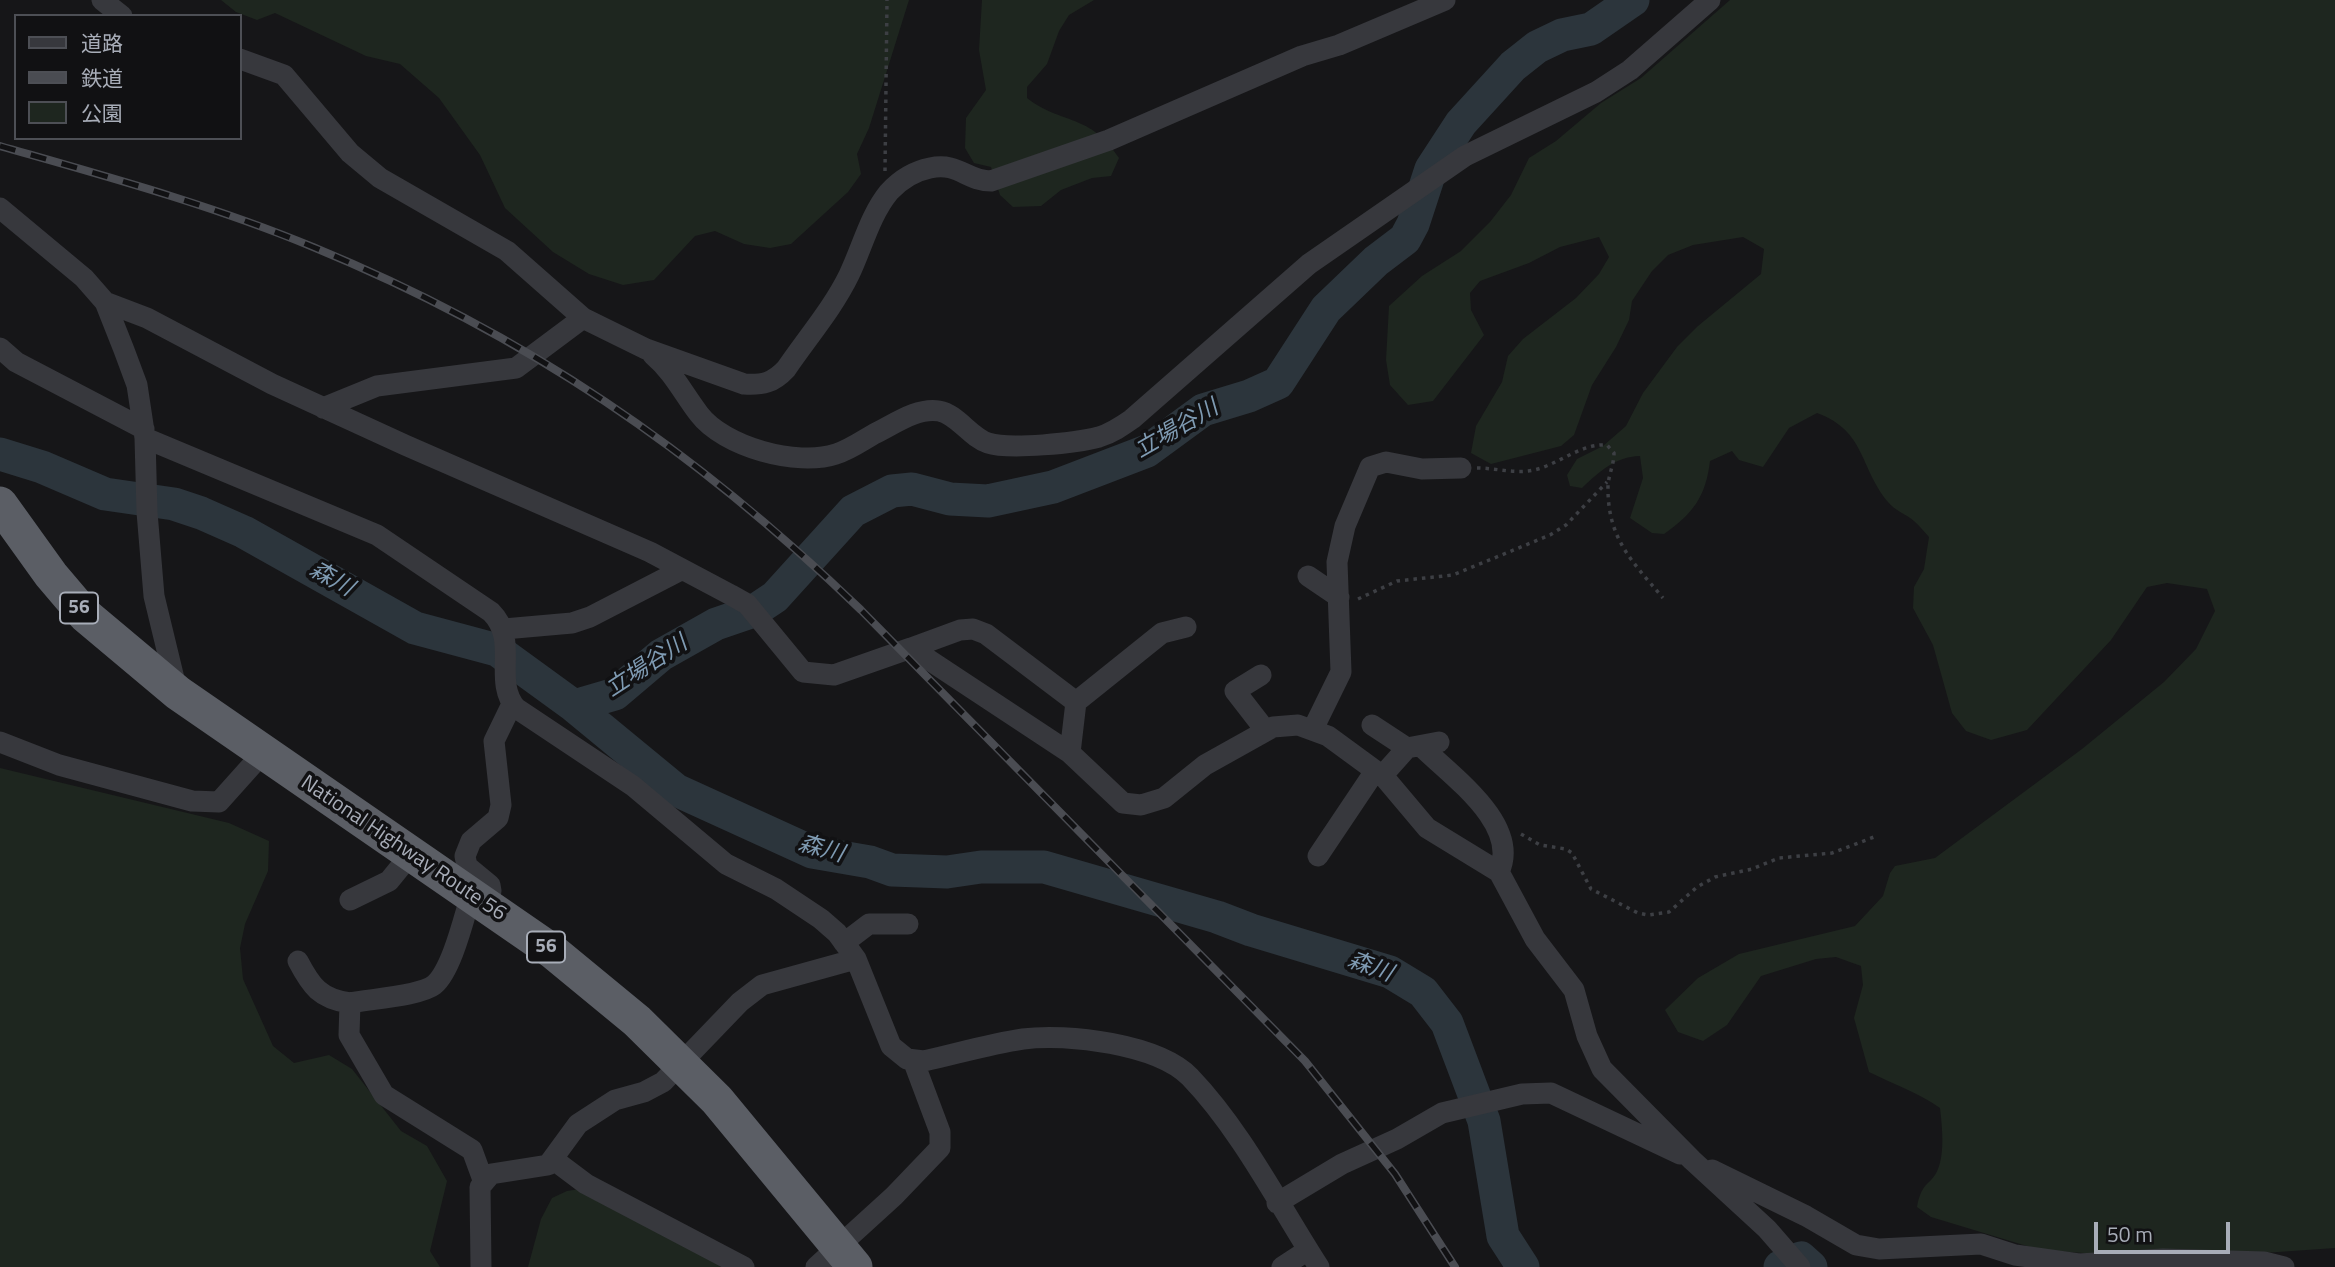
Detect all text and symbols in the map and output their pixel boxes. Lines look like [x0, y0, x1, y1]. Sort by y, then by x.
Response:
legend [14, 14, 242, 140]
text: 道路 [81, 27, 123, 59]
text: 鉄道 [81, 62, 123, 94]
text: 公園 [81, 97, 123, 129]
water label: 立場谷川 [1130, 395, 1224, 465]
water label: 森川 [304, 557, 358, 603]
road number: 56 [60, 593, 98, 624]
water label: 立場谷川 [601, 630, 693, 704]
street label: National Highway Route 56 [296, 771, 510, 927]
water label: 森川 [795, 831, 847, 869]
road number: 56 [527, 931, 565, 962]
water label: 森川 [1344, 947, 1396, 989]
scale bar [2097, 1208, 2234, 1252]
text: 50 m [2107, 1218, 2153, 1250]

